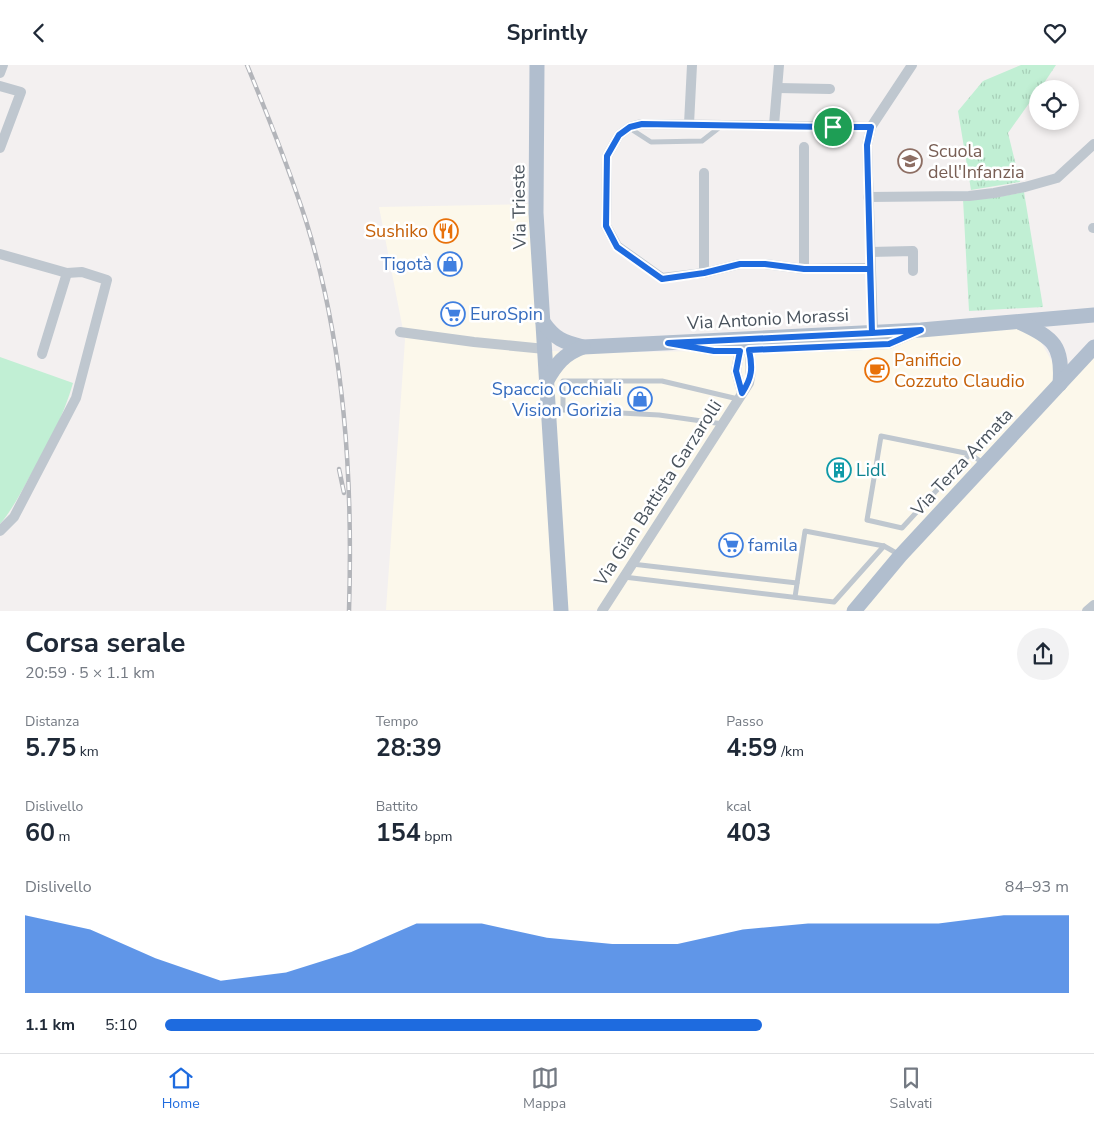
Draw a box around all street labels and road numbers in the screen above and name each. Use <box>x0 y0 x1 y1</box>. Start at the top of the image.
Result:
street label: Via Trieste <box>506 164 532 251</box>
street label: Via Antonio Morassi <box>685 303 850 335</box>
street label: Via Gian Battista Garzarolli <box>588 395 727 592</box>
street label: Via Terza Armata <box>905 403 1018 522</box>

